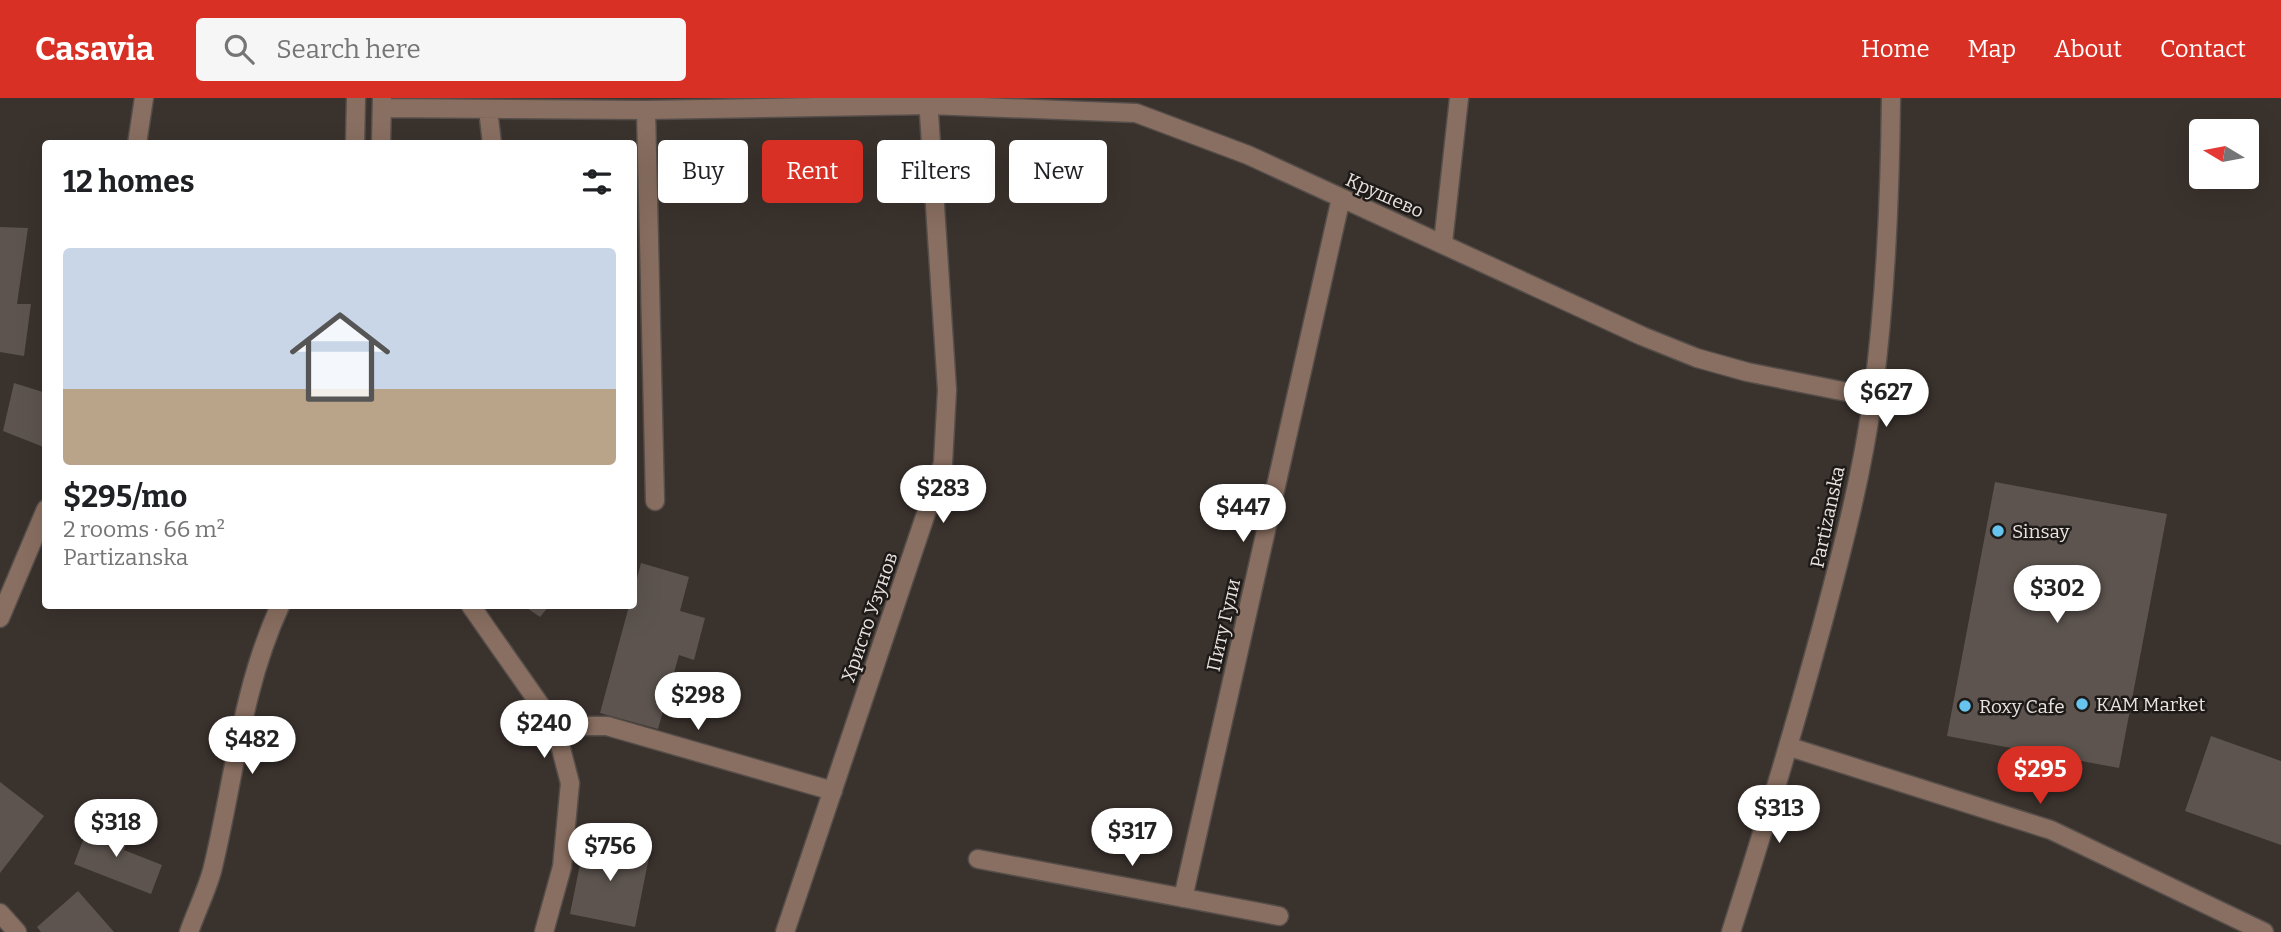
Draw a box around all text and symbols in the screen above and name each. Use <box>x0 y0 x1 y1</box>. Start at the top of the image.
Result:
search box <box>196 18 686 81</box>
text: Casavia <box>35 29 154 69</box>
icon: search <box>220 30 258 68</box>
text: Search here <box>276 34 421 65</box>
text: Home <box>1861 35 1930 63</box>
text: Map <box>1968 35 2016 63</box>
text: About <box>2054 35 2122 63</box>
text: Contact <box>2160 35 2246 63</box>
north arrow <box>2189 119 2259 189</box>
map controls <box>2189 119 2259 189</box>
chip: Buy <box>658 140 748 203</box>
chip: Rent <box>762 140 863 203</box>
chip: Filters <box>877 140 995 203</box>
chip: New <box>1009 140 1107 203</box>
icon: filters <box>578 163 616 201</box>
text: 12 homes <box>63 164 194 200</box>
street label: Крушево <box>1342 168 1427 223</box>
icon: home <box>277 294 403 420</box>
pin: $627 <box>1845 370 1927 429</box>
text: $627 <box>1860 378 1912 406</box>
street label: Partizanska <box>1805 464 1850 570</box>
pin: $283 <box>902 466 984 525</box>
text: $283 <box>916 474 970 502</box>
text: $295/mo <box>63 479 187 515</box>
pin: $447 <box>1202 484 1284 544</box>
text: $447 <box>1216 493 1270 521</box>
text: 2 rooms · 66 m² <box>63 515 225 543</box>
place label: Sinsay <box>2012 520 2070 543</box>
marker: Sinsay <box>1990 523 2006 539</box>
text: Partizanska <box>63 543 188 571</box>
street label: Христо Узунов <box>837 549 902 685</box>
pin: $302 <box>2016 566 2098 625</box>
text: $302 <box>2030 574 2084 602</box>
street label: Питу Гули <box>1202 576 1245 674</box>
pin: $298 <box>657 672 739 732</box>
text: $298 <box>671 681 725 709</box>
place label: KAM Market <box>2096 693 2205 716</box>
place label: Roxy Cafe <box>1979 695 2065 718</box>
marker: KAM Market <box>2074 696 2090 712</box>
marker: Roxy Cafe <box>1957 698 1973 714</box>
pin: $240 <box>503 700 585 760</box>
text: $240 <box>516 709 572 737</box>
pin: $482 <box>211 716 293 776</box>
text: $482 <box>225 725 279 753</box>
pin: $295 <box>1999 746 2081 806</box>
text: $295 <box>2013 755 2067 783</box>
pin: $313 <box>1738 786 1820 845</box>
text: $313 <box>1754 794 1804 822</box>
pin: $318 <box>75 800 157 859</box>
text: $318 <box>91 808 141 836</box>
pin: $317 <box>1091 808 1173 868</box>
text: $317 <box>1107 817 1157 845</box>
pin: $756 <box>569 824 651 883</box>
text: $756 <box>584 832 636 860</box>

